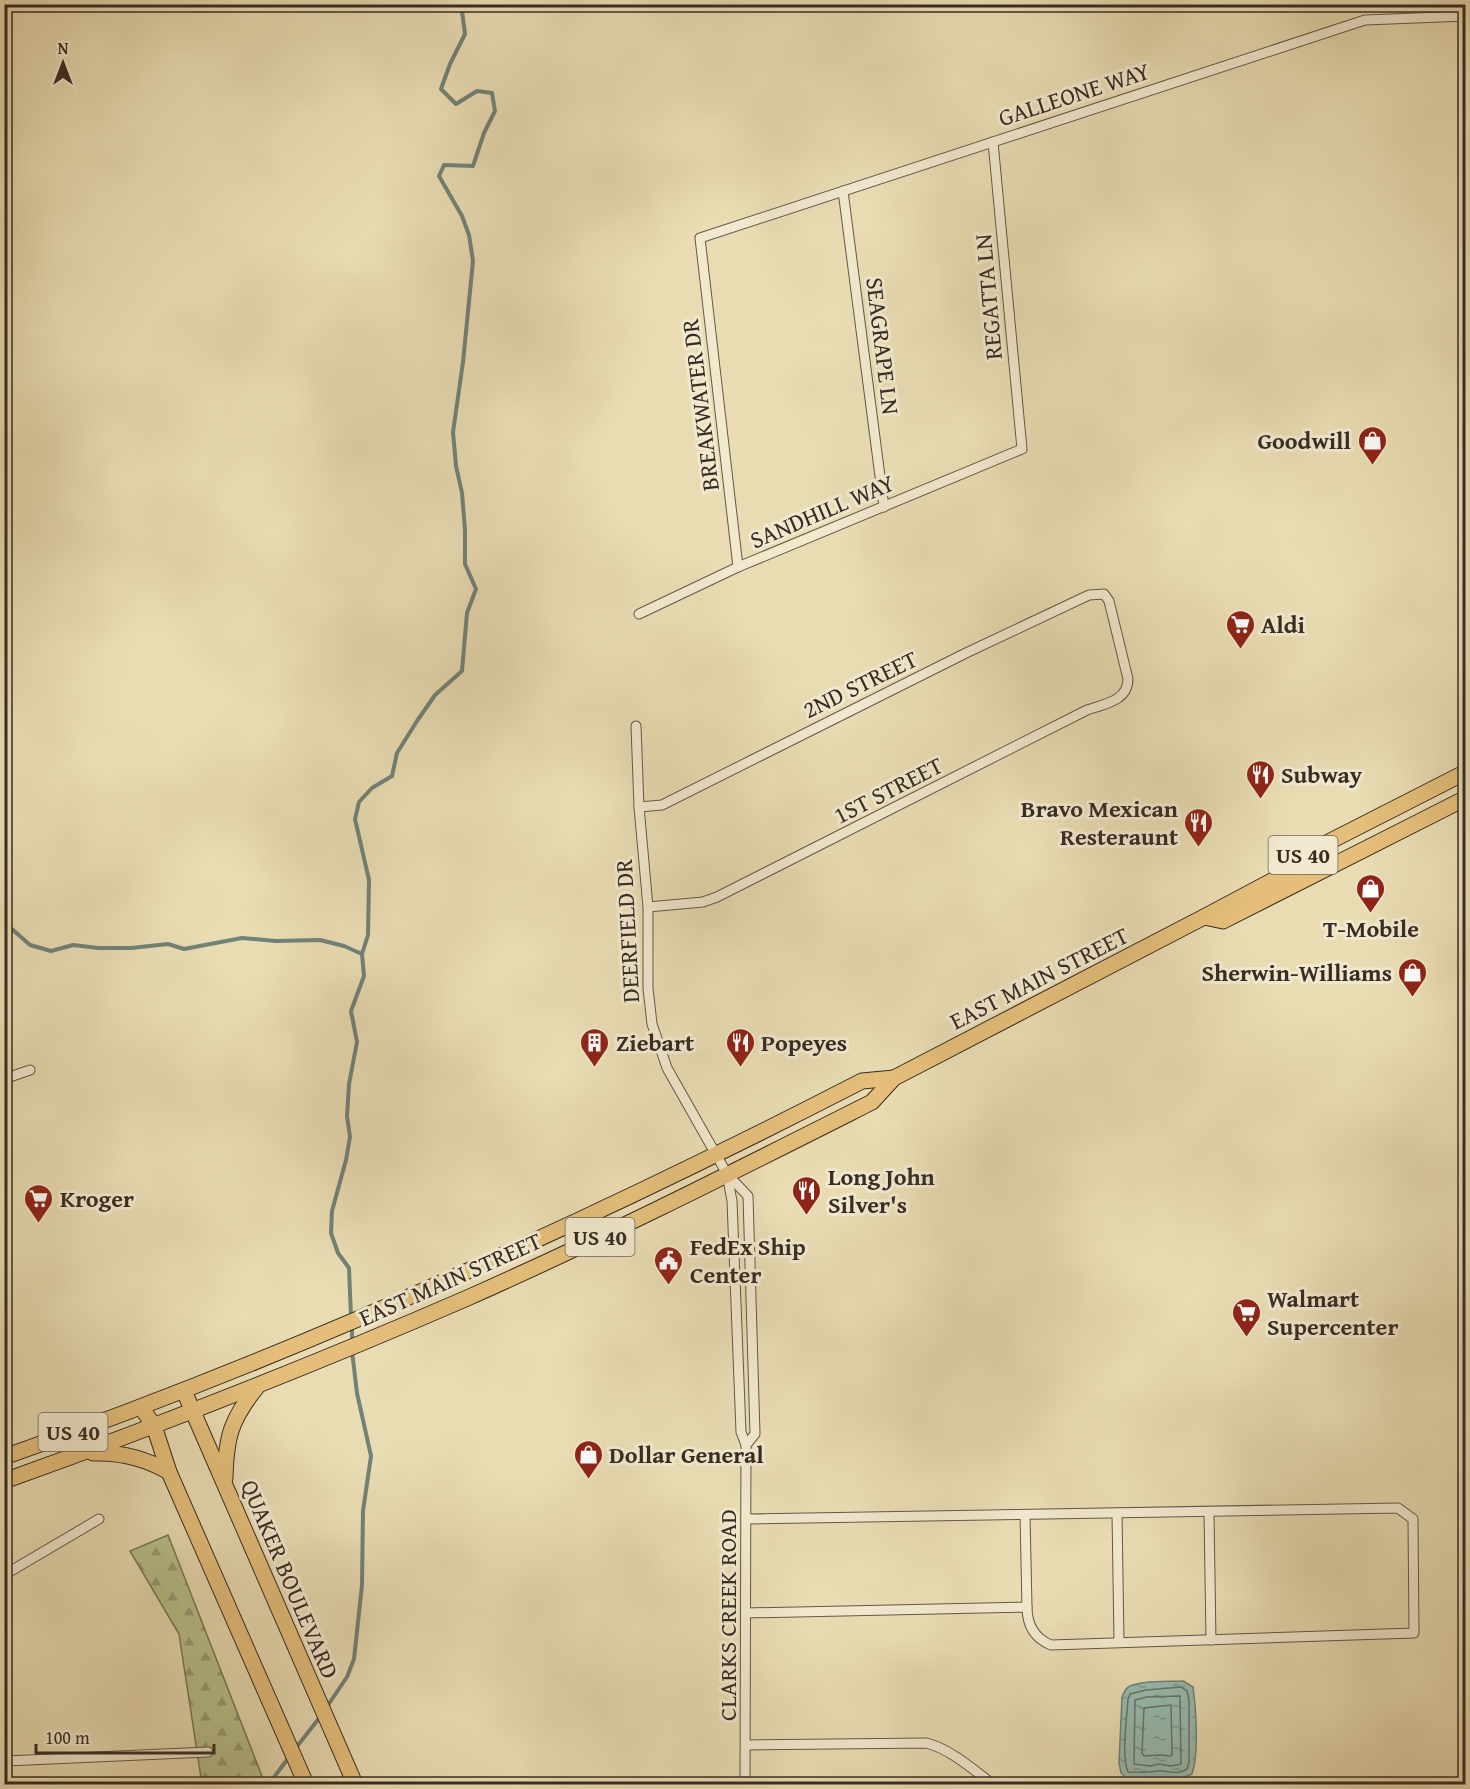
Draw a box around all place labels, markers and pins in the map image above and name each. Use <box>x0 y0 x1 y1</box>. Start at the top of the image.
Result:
place label: Goodwill <box>1257 423 1352 458</box>
shop icon: Goodwill <box>1356 424 1388 466</box>
place label: Aldi <box>1261 607 1305 642</box>
supermarket icon: Aldi <box>1224 608 1256 650</box>
place label: Subway <box>1281 757 1363 792</box>
restaurant icon: Subway <box>1244 758 1276 800</box>
place label: Bravo Mexican Resteraunt <box>1021 791 1178 854</box>
restaurant icon: Bravo Mexican Resteraunt <box>1183 806 1215 848</box>
shop icon: T-Mobile <box>1355 872 1387 914</box>
place label: T-Mobile <box>1323 911 1419 946</box>
place label: Sherwin-Williams <box>1201 955 1392 990</box>
shop icon: Sherwin-Williams <box>1397 956 1429 998</box>
place label: Ziebart <box>616 1025 694 1060</box>
place label: Popeyes <box>761 1025 847 1060</box>
building icon: Ziebart <box>579 1026 611 1068</box>
restaurant icon: Popeyes <box>724 1026 756 1068</box>
place label: Long John Silver's <box>828 1159 935 1222</box>
restaurant icon: Long John Silver's <box>791 1174 823 1216</box>
place label: Kroger <box>60 1181 134 1216</box>
supermarket icon: Kroger <box>23 1182 55 1224</box>
place label: FedEx Ship Center <box>690 1229 806 1292</box>
public building icon: FedEx Ship Center <box>653 1244 685 1286</box>
place label: Walmart Supercenter <box>1267 1281 1398 1344</box>
supermarket icon: Walmart Supercenter <box>1230 1296 1262 1338</box>
place label: Dollar General <box>609 1437 764 1472</box>
shop icon: Dollar General <box>572 1438 604 1480</box>

